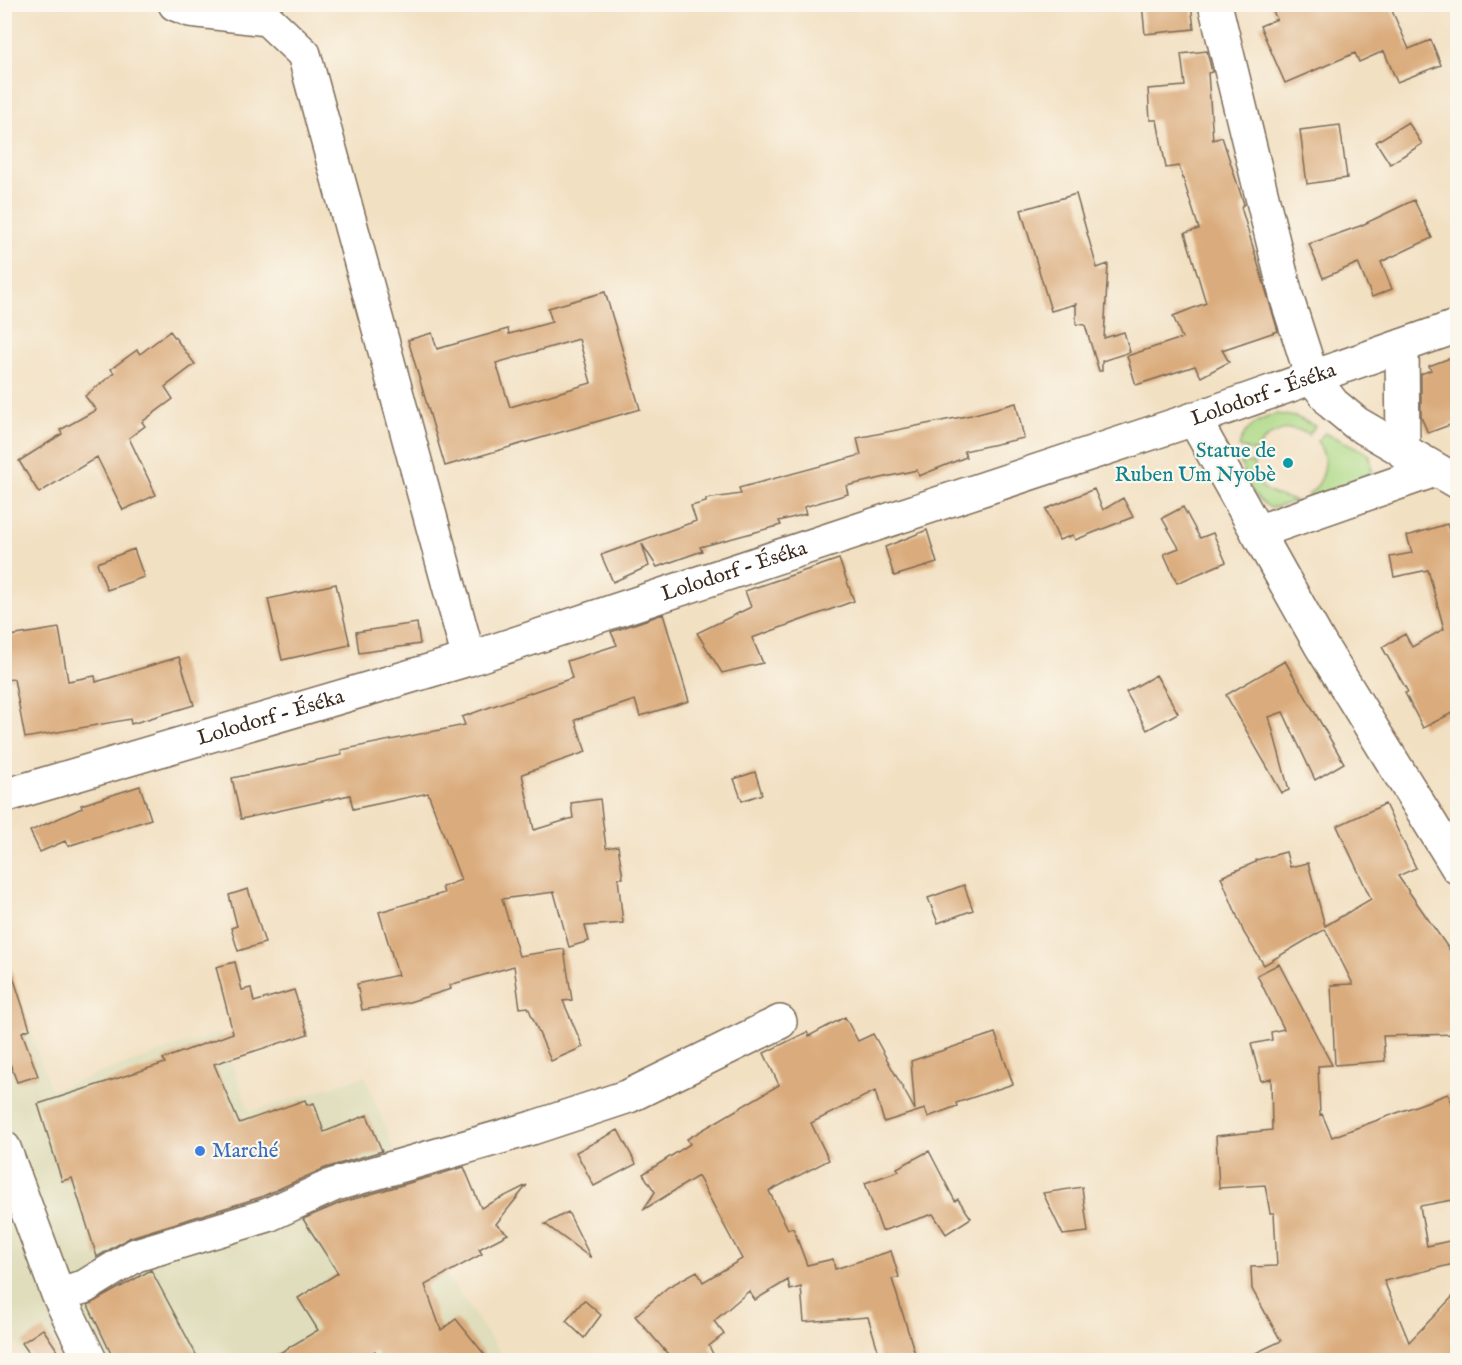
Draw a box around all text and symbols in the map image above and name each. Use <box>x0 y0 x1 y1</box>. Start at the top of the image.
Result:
street label: Lolodorf - Éséka <box>1187 356 1340 433</box>
place label: Statue de Ruben Um Nyobè <box>1115 438 1276 489</box>
marker: Statue de Ruben Um Nyobè <box>1281 456 1295 470</box>
street label: Lolodorf - Éséka <box>658 534 811 608</box>
street label: Lolodorf - Éséka <box>194 683 348 752</box>
place label: Marché <box>212 1138 279 1165</box>
marker: Marché <box>193 1144 207 1158</box>

